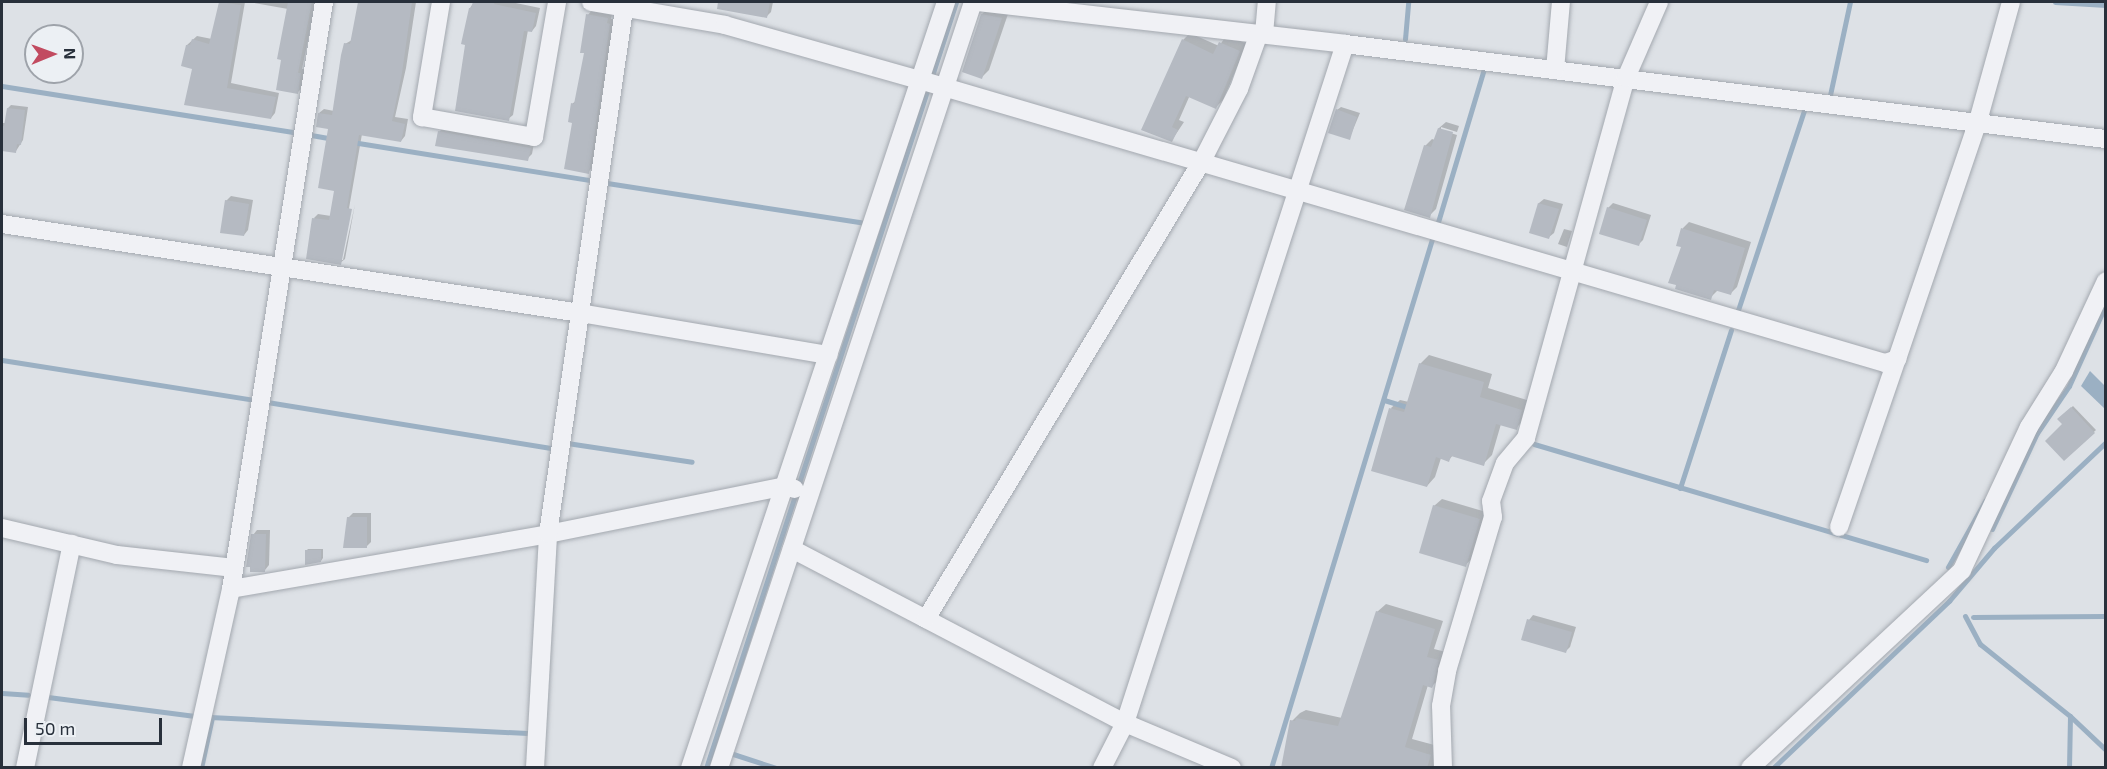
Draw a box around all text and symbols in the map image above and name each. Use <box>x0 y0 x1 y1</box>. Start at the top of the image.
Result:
north arrow <box>24 24 84 84</box>
text: N <box>61 48 80 60</box>
scale bar <box>27 706 165 744</box>
text: 50 m <box>35 717 75 739</box>

